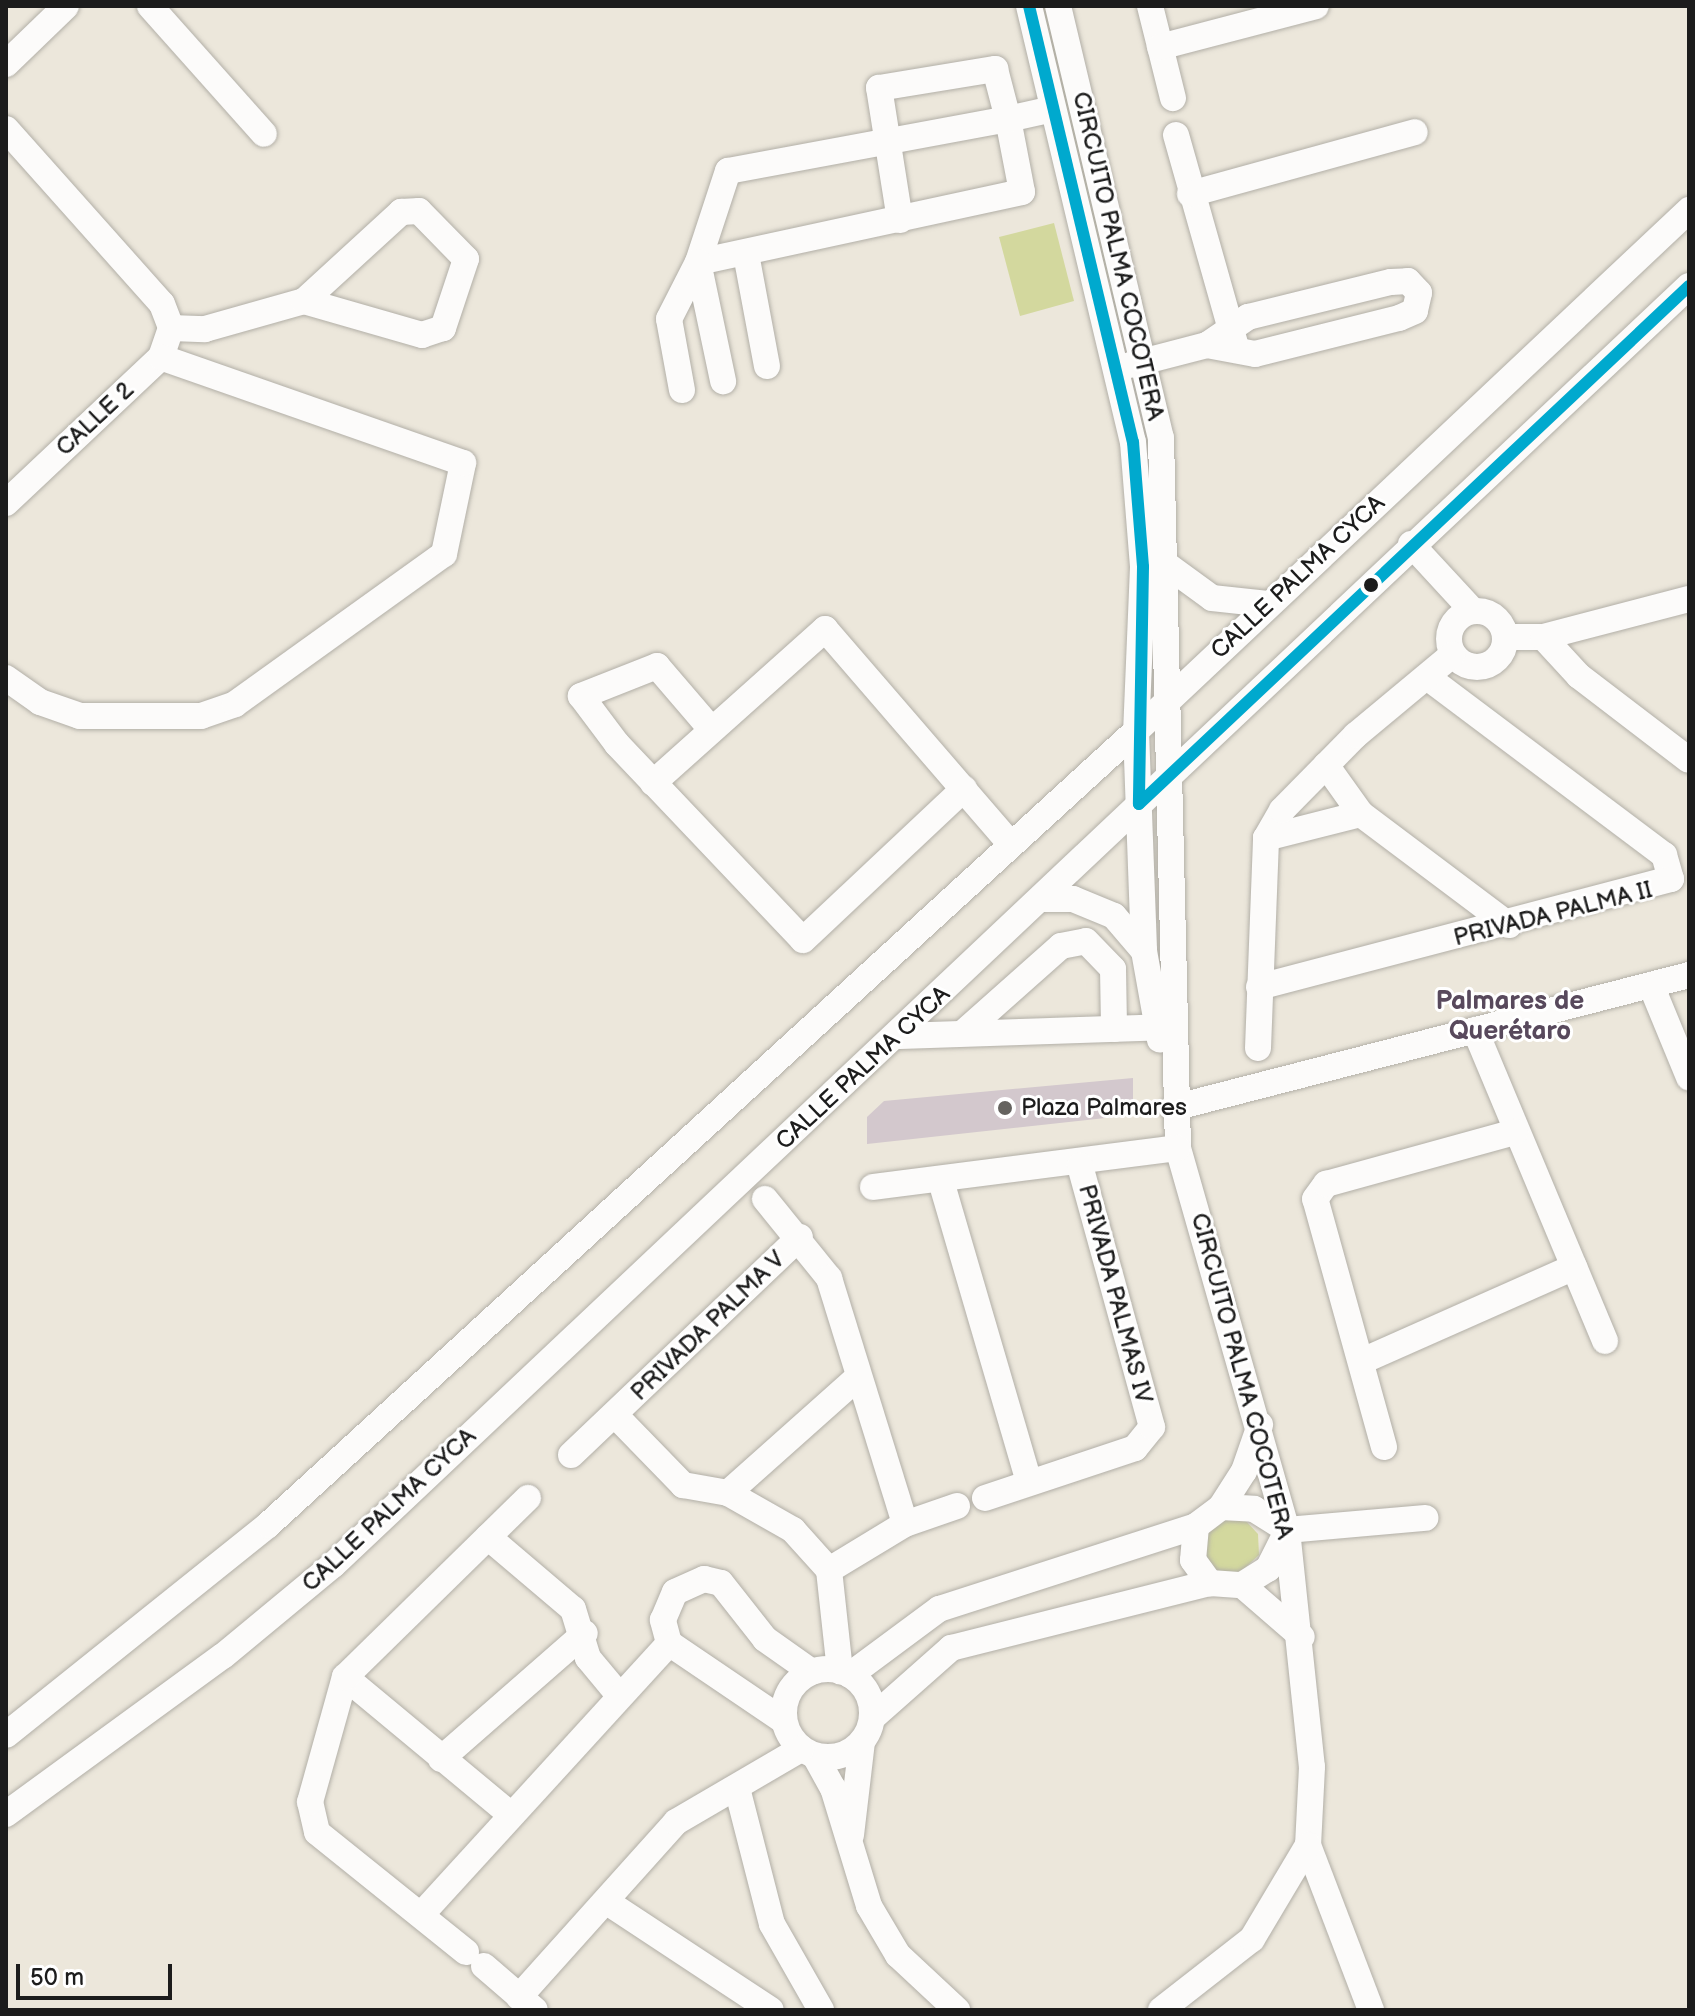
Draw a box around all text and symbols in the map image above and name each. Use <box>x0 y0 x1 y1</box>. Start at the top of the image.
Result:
street label: CIRCUITO PALMA COCOTERA <box>1066 89 1170 423</box>
street label: CALLE 2 <box>50 376 140 462</box>
street label: CALLE PALMA CYCA <box>1205 489 1391 665</box>
unlabelled marker <box>1363 577 1379 593</box>
street label: PRIVADA PALMA II <box>1451 875 1655 953</box>
street label: CALLE PALMA CYCA <box>770 980 956 1156</box>
district label: Palmares de Querétaro <box>1436 986 1584 1048</box>
place label: Plaza Palmares <box>1021 1094 1187 1122</box>
marker: Plaza Palmares <box>996 1099 1014 1117</box>
street label: PRIVADA PALMAS IV <box>1072 1181 1158 1407</box>
street label: CIRCUITO PALMA COCOTERA <box>1185 1210 1299 1542</box>
street label: PRIVADA PALMA V <box>625 1245 791 1407</box>
street label: CALLE PALMA CYCA <box>296 1422 482 1598</box>
scale bar <box>20 1948 176 1998</box>
text: 50 m <box>30 1963 84 1992</box>

